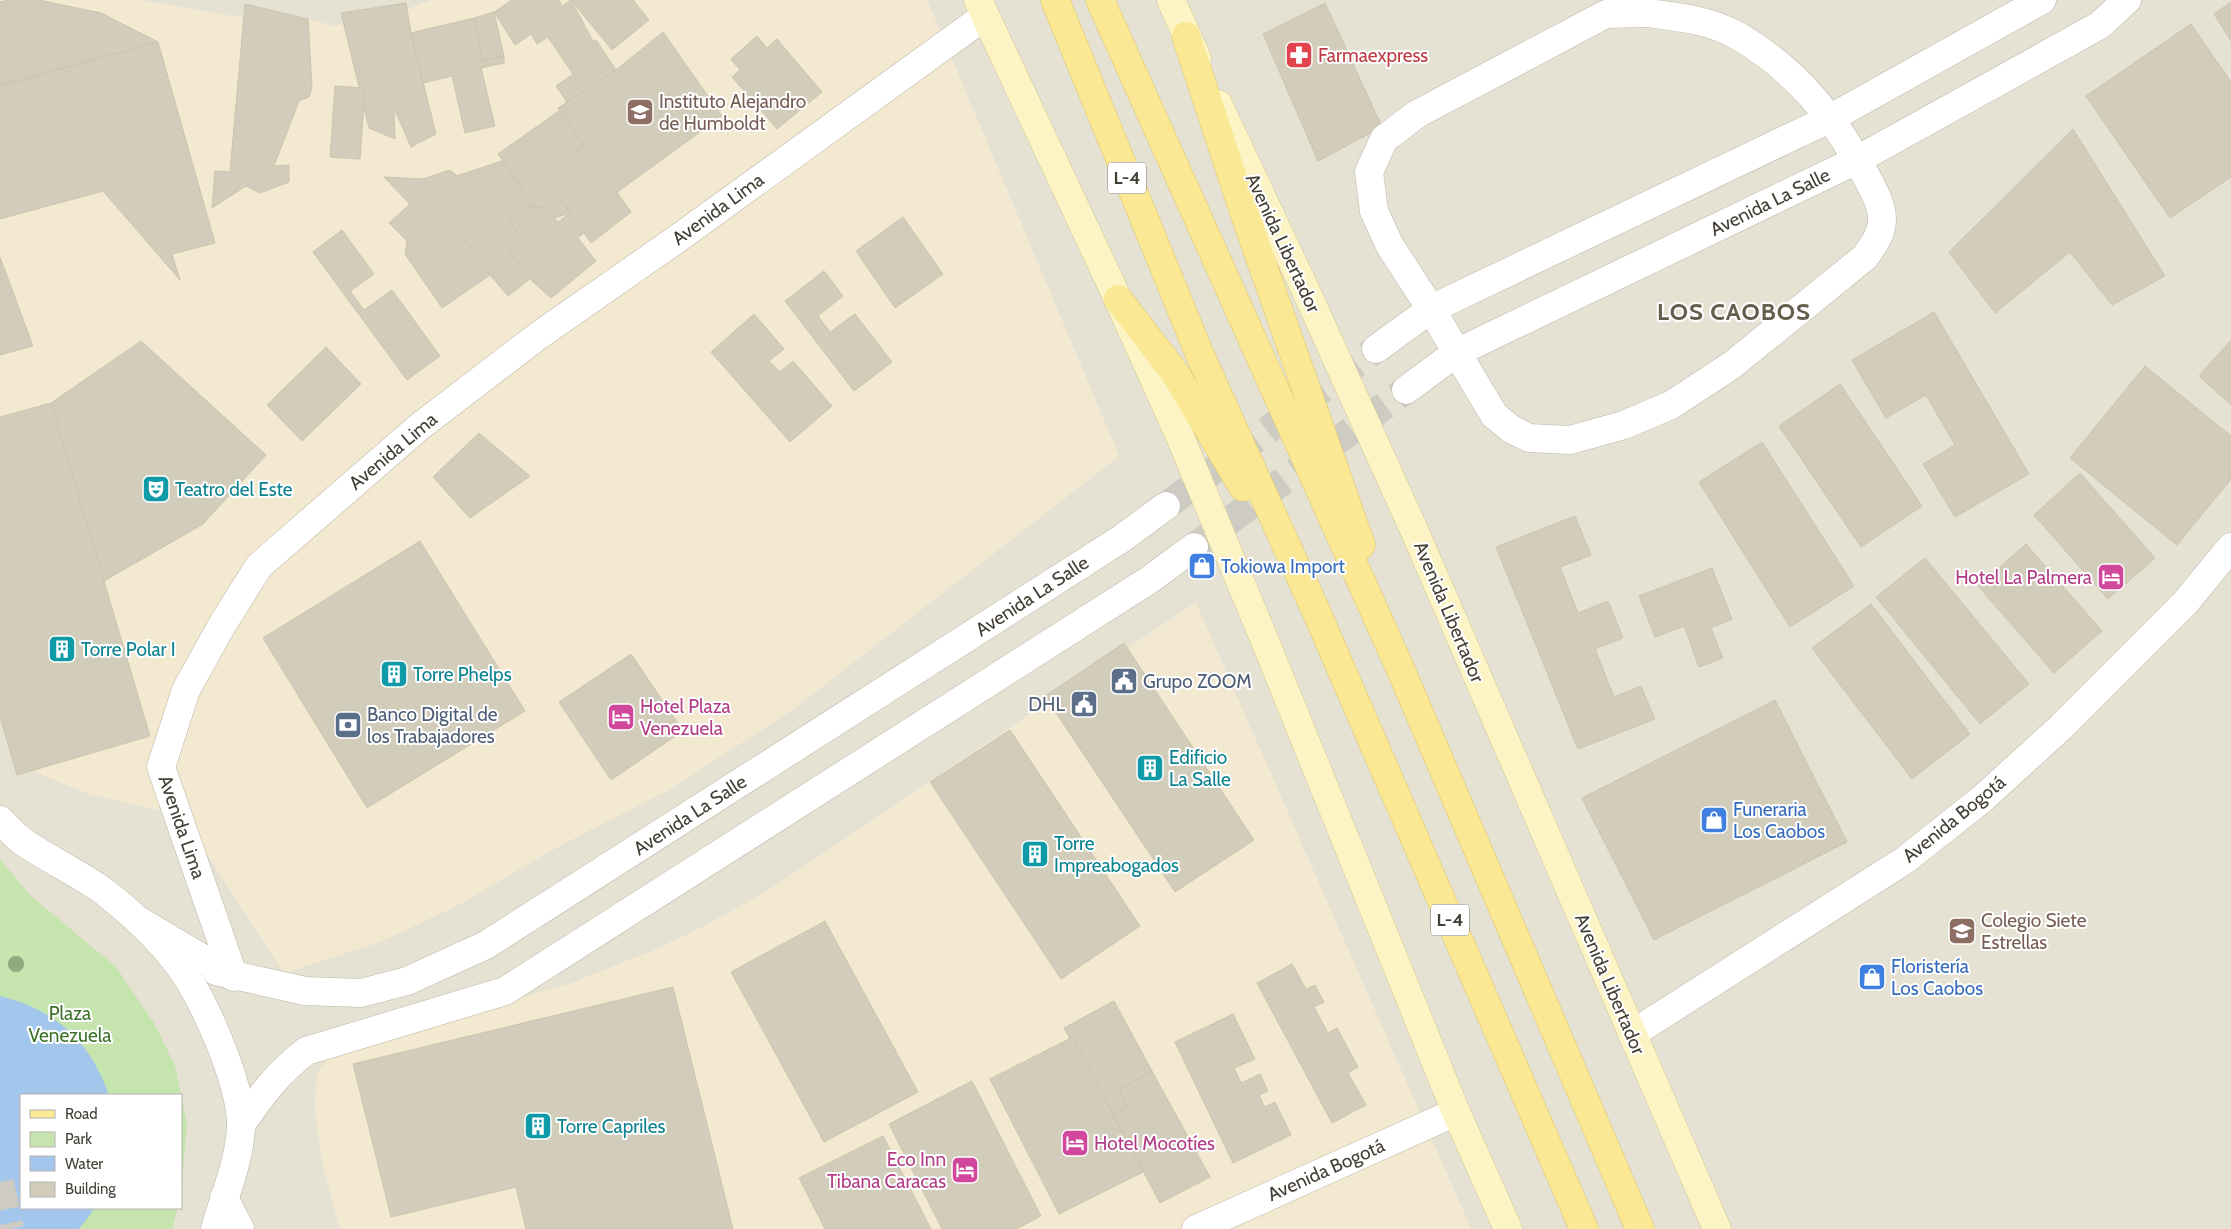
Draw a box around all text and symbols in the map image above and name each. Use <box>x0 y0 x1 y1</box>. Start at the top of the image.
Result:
pharmacy icon: Farmaexpress <box>1284 40 1314 70</box>
place label: Farmaexpress <box>1318 44 1428 67</box>
place label: Instituto Alejandro de Humboldt <box>659 90 806 135</box>
school or university icon: Instituto Alejandro de Humboldt <box>625 97 655 127</box>
road number: L-4 <box>1108 162 1146 194</box>
street label: Avenida La Salle <box>1706 163 1834 241</box>
street label: Avenida Lima <box>668 168 768 250</box>
street label: Avenida Libertador <box>1241 170 1325 316</box>
district label: LOS CAOBOS <box>1657 297 1811 326</box>
street label: Avenida Lima <box>344 408 442 494</box>
theatre icon: Teatro del Este <box>141 474 171 504</box>
place label: Teatro del Este <box>175 478 293 501</box>
street label: Avenida Libertador <box>1409 538 1489 686</box>
street label: Avenida La Salle <box>971 551 1093 641</box>
shop icon: Tokiowa Import <box>1187 551 1217 581</box>
place label: Tokiowa Import <box>1221 555 1345 578</box>
hotel icon: Hotel La Palmera <box>2096 562 2126 592</box>
place label: Hotel La Palmera <box>1955 566 2092 589</box>
building icon: Torre Polar I <box>47 634 77 664</box>
place label: Torre Polar I <box>81 638 176 661</box>
building icon: Torre Phelps <box>379 659 409 689</box>
place label: Torre Phelps <box>413 663 512 686</box>
public building icon: Grupo ZOOM <box>1109 666 1139 696</box>
place label: Grupo ZOOM <box>1143 670 1252 693</box>
public building icon: DHL <box>1069 689 1099 719</box>
place label: DHL <box>1028 693 1065 716</box>
place label: Hotel Plaza Venezuela <box>640 695 731 740</box>
hotel icon: Hotel Plaza Venezuela <box>606 702 636 732</box>
place label: Banco Digital de los Trabajadores <box>367 703 498 748</box>
bank icon: Banco Digital de los Trabajadores <box>333 710 363 740</box>
place label: Edificio La Salle <box>1169 746 1231 791</box>
building icon: Edificio La Salle <box>1135 753 1165 783</box>
street label: Avenida La Salle <box>629 770 751 860</box>
street label: Avenida Bogotá <box>1898 771 2010 867</box>
street label: Avenida Lima <box>154 772 210 882</box>
place label: Funeraria Los Caobos <box>1733 798 1825 843</box>
shop icon: Funeraria Los Caobos <box>1699 805 1729 835</box>
place label: Torre Impreabogados <box>1054 832 1179 877</box>
building icon: Torre Impreabogados <box>1020 839 1050 869</box>
road number: L-4 <box>1431 904 1469 936</box>
place label: Colegio Siete Estrellas <box>1981 909 2087 954</box>
street label: Avenida Libertador <box>1570 910 1650 1058</box>
school or university icon: Colegio Siete Estrellas <box>1947 916 1977 946</box>
place label: Floristería Los Caobos <box>1891 955 1983 1000</box>
shop icon: Floristería Los Caobos <box>1857 962 1887 992</box>
park label: Plaza Venezuela <box>29 1002 111 1047</box>
legend <box>20 1094 182 1209</box>
text: Road <box>65 1105 98 1123</box>
building icon: Torre Capriles <box>523 1111 553 1141</box>
place label: Torre Capriles <box>557 1115 665 1138</box>
hotel icon: Hotel Mocotíes <box>1060 1128 1090 1158</box>
text: Park <box>65 1130 92 1148</box>
place label: Hotel Mocotíes <box>1094 1132 1215 1155</box>
street label: Avenida Bogotá <box>1264 1134 1388 1206</box>
place label: Eco Inn Tibana Caracas <box>827 1148 946 1193</box>
text: Water <box>65 1155 103 1173</box>
hotel icon: Eco Inn Tibana Caracas <box>950 1155 980 1185</box>
text: Building <box>65 1180 116 1198</box>

